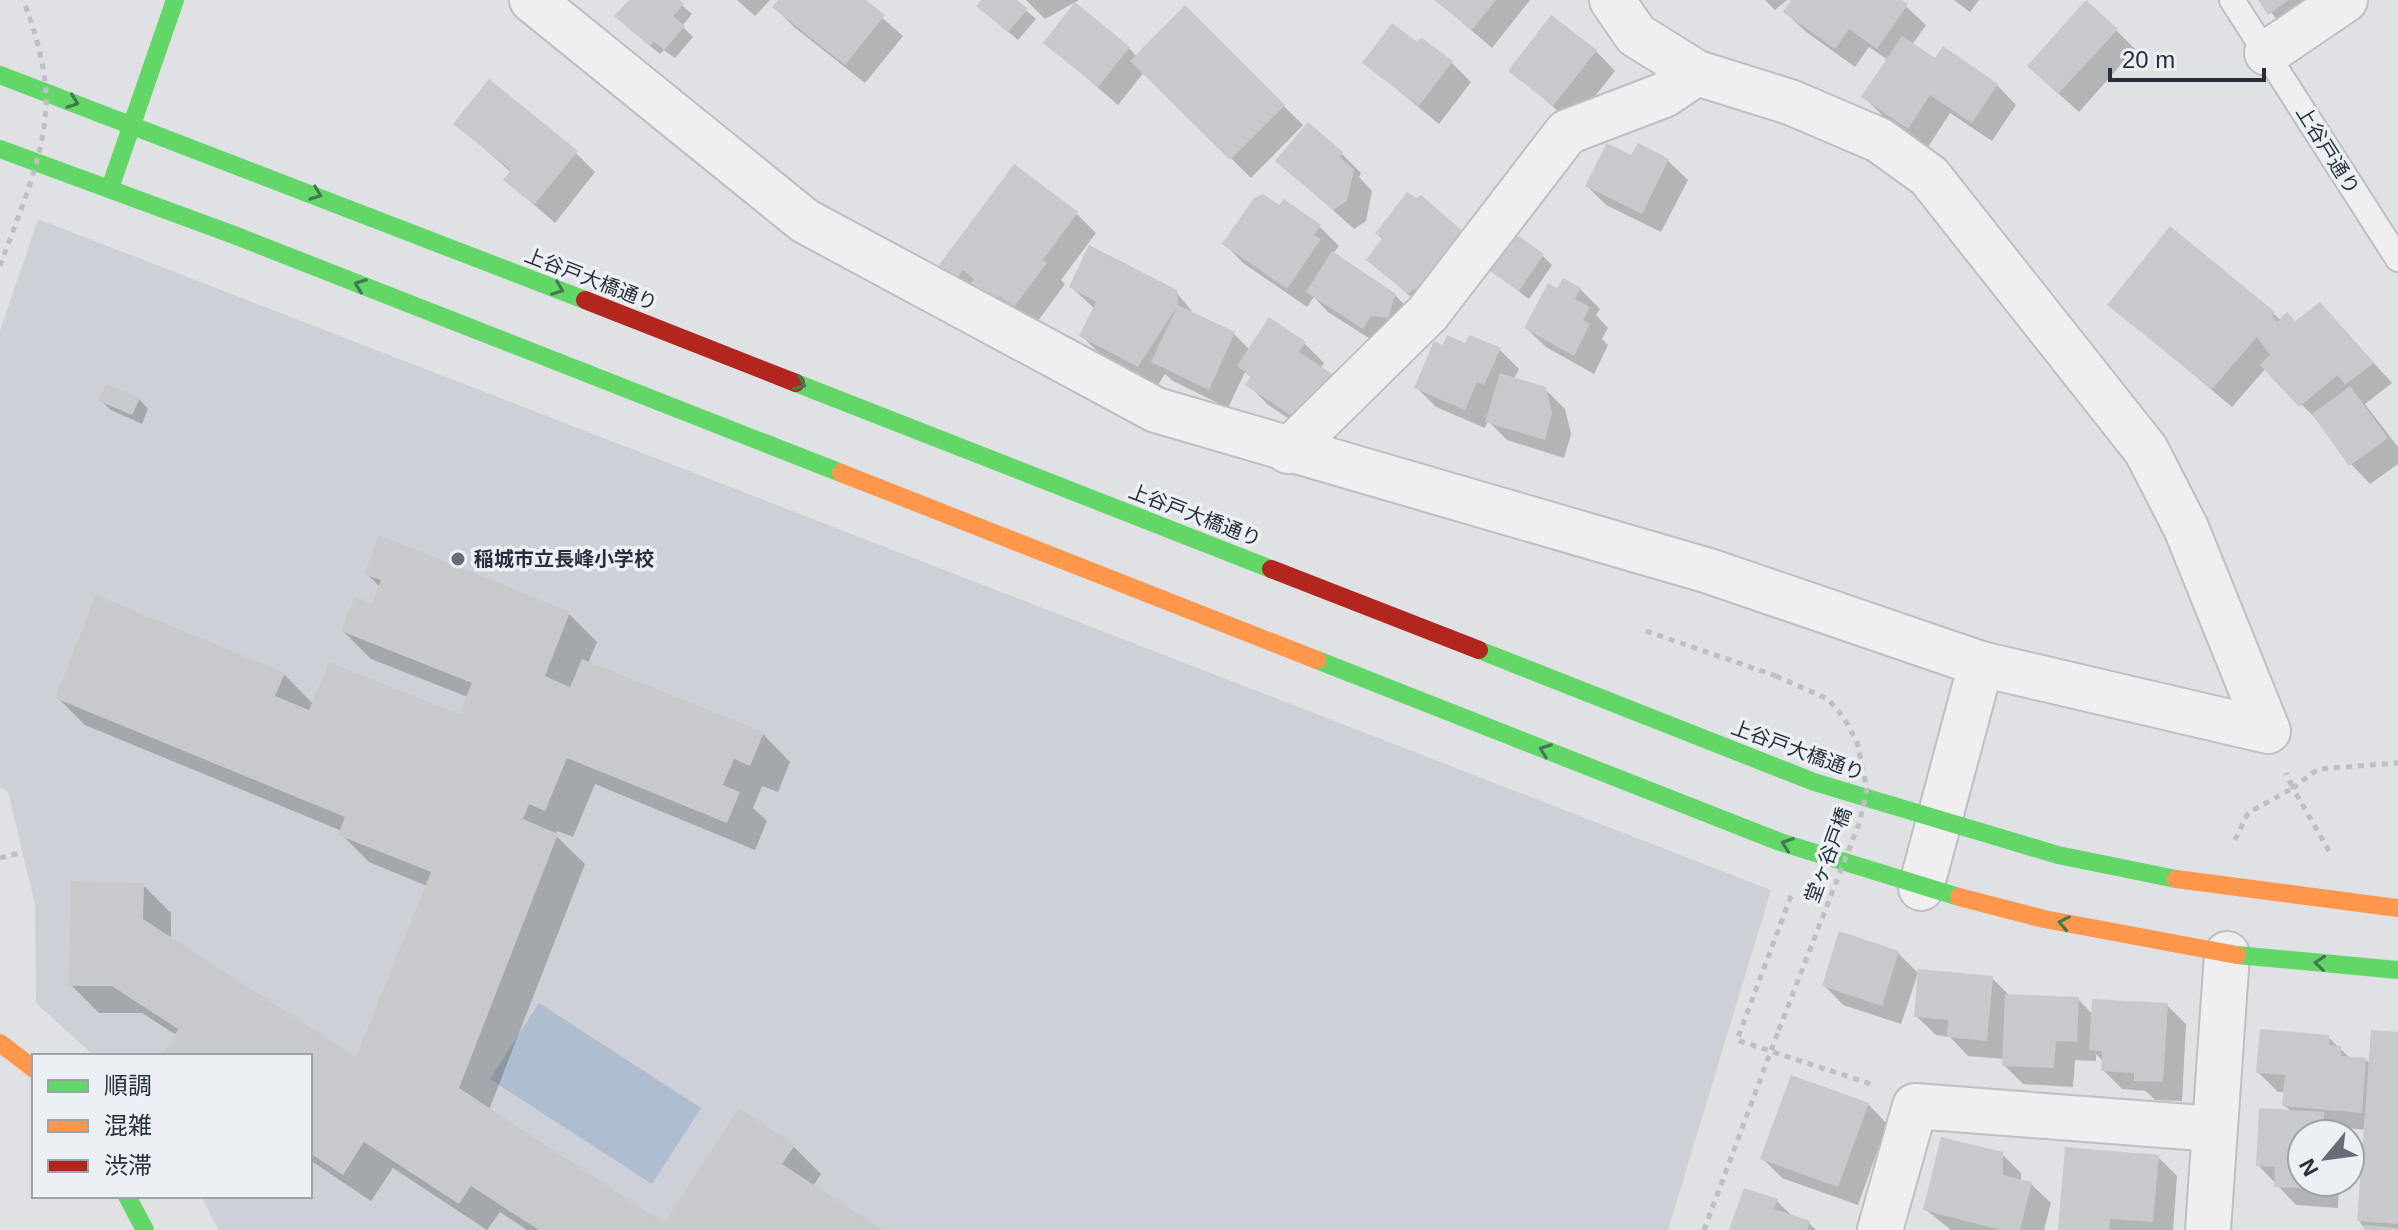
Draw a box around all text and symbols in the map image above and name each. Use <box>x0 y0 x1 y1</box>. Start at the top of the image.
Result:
scale bar <box>2110 32 2264 82</box>
text: 20 m <box>2122 46 2175 73</box>
one-way arrow <box>65 92 79 109</box>
street label: 上谷戸通り <box>2292 102 2364 198</box>
one-way arrow <box>308 184 322 201</box>
street label: 上谷戸大橋通り <box>522 244 660 314</box>
one-way arrow <box>354 278 368 295</box>
one-way arrow <box>550 279 564 296</box>
one-way arrow <box>792 374 806 391</box>
street label: 上谷戸大橋通り <box>1126 480 1264 550</box>
place label: 稲城市立長峰小学校 <box>474 548 654 570</box>
marker: 稲城市立長峰小学校 <box>449 550 467 568</box>
street label: 上谷戸大橋通り <box>1728 716 1868 784</box>
one-way arrow <box>1539 743 1553 759</box>
street label: 堂ヶ谷戸橋 <box>1801 804 1855 906</box>
one-way arrow <box>1781 837 1795 853</box>
one-way arrow <box>2057 915 2071 932</box>
one-way arrow <box>2313 955 2326 972</box>
legend <box>32 1054 312 1198</box>
text: 順調 <box>104 1072 152 1099</box>
text: 混雑 <box>104 1112 152 1139</box>
north arrow <box>2286 1118 2366 1198</box>
text: 渋滞 <box>104 1152 152 1179</box>
text: N <box>2294 1154 2324 1180</box>

